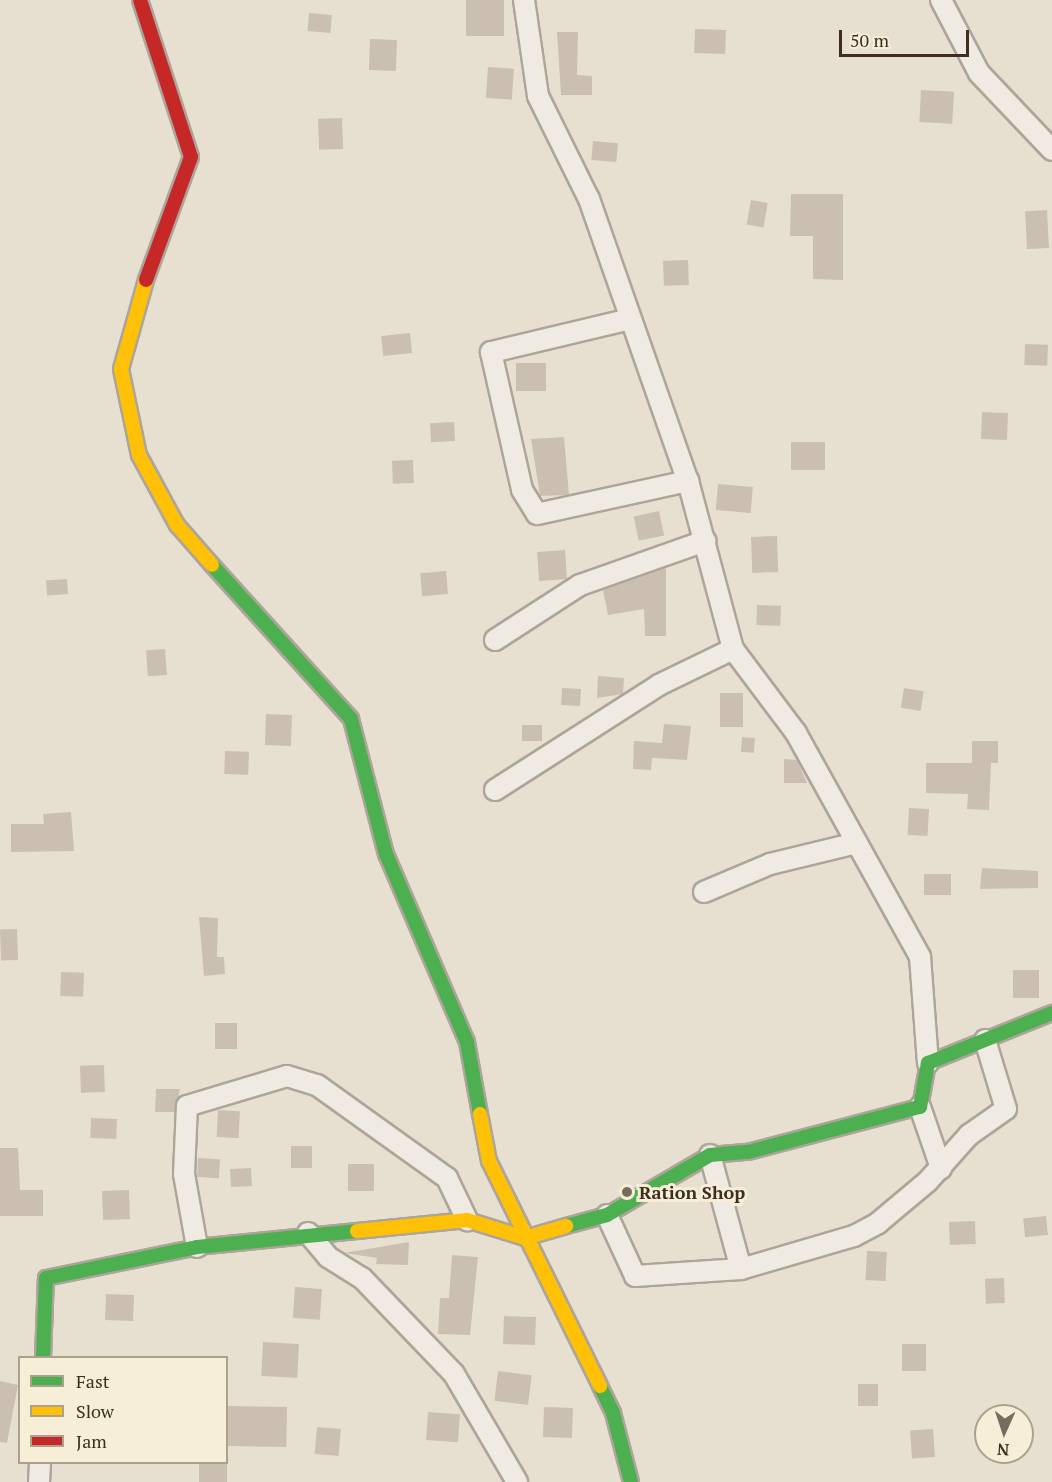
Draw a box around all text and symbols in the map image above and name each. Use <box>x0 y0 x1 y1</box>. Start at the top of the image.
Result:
scale bar <box>842 18 972 56</box>
text: 50 m <box>850 28 889 52</box>
place label: Ration Shop <box>639 1181 745 1203</box>
marker: Ration Shop <box>620 1185 634 1199</box>
legend <box>18 1356 228 1464</box>
text: Fast <box>76 1369 109 1393</box>
text: Slow <box>76 1399 114 1423</box>
north arrow <box>974 1404 1034 1464</box>
text: Jam <box>76 1429 107 1453</box>
text: N <box>997 1439 1010 1461</box>

